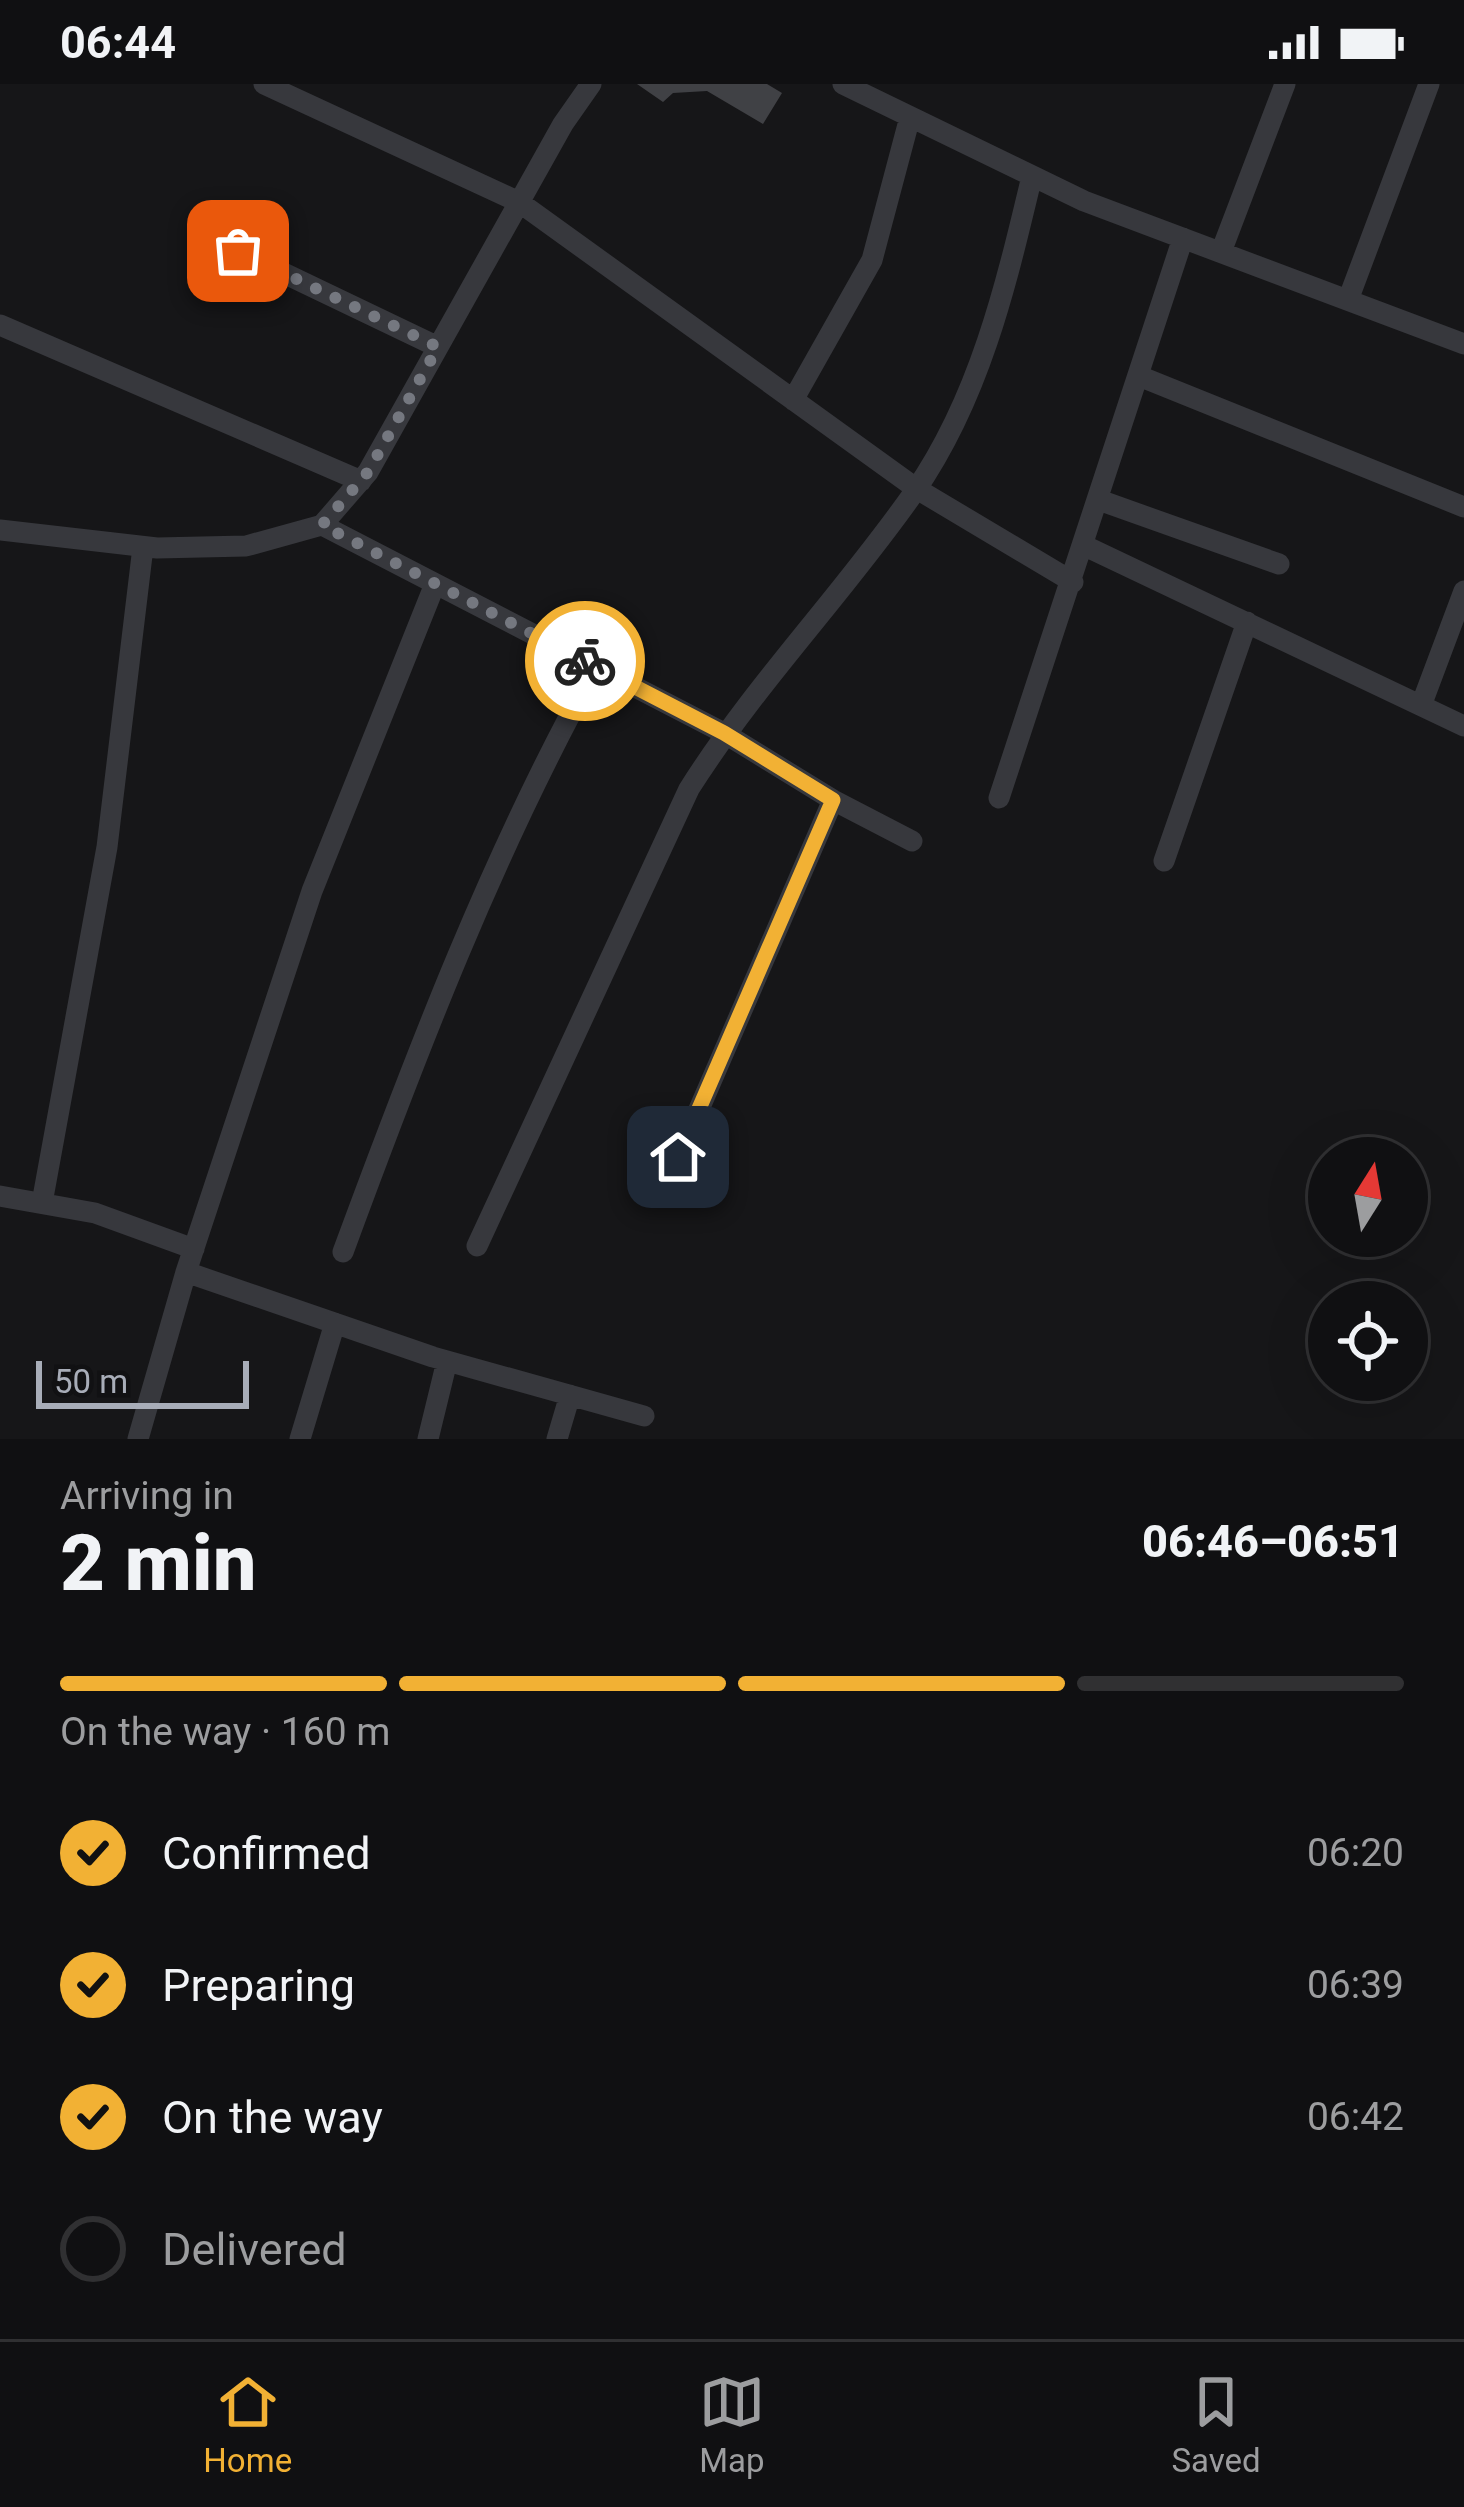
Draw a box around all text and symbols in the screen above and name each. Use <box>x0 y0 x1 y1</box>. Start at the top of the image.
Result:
text: 06:44 <box>60 16 176 69</box>
pin <box>187 200 289 302</box>
icon: bag <box>205 218 271 284</box>
courier <box>525 601 645 721</box>
icon: bike <box>552 628 618 694</box>
pin <box>627 1106 729 1208</box>
icon: home <box>645 1124 711 1190</box>
north arrow <box>1308 1137 1428 1257</box>
map controls <box>1308 1137 1428 1401</box>
button: locate <box>1308 1281 1428 1401</box>
scale bar <box>36 1355 249 1408</box>
text: 50 m <box>54 1362 128 1401</box>
text: Arriving in <box>60 1473 234 1519</box>
text: 06:46–06:51 <box>1142 1515 1404 1568</box>
text: 2 min <box>60 1518 257 1609</box>
text: On the way · 160 m <box>60 1709 391 1755</box>
icon: check <box>60 1820 126 1886</box>
text: Confirmed <box>162 1827 371 1880</box>
text: 06:20 <box>1307 1830 1404 1876</box>
icon: check <box>60 1952 126 2018</box>
text: Preparing <box>162 1959 355 2012</box>
text: 06:39 <box>1307 1962 1404 2008</box>
icon: check <box>60 2084 126 2150</box>
text: On the way <box>162 2091 383 2144</box>
text: 06:42 <box>1307 2094 1404 2140</box>
text: Delivered <box>162 2223 347 2276</box>
tab: Home <box>203 2369 292 2480</box>
tab: Map <box>699 2369 765 2480</box>
tab: Saved <box>1171 2369 1261 2480</box>

